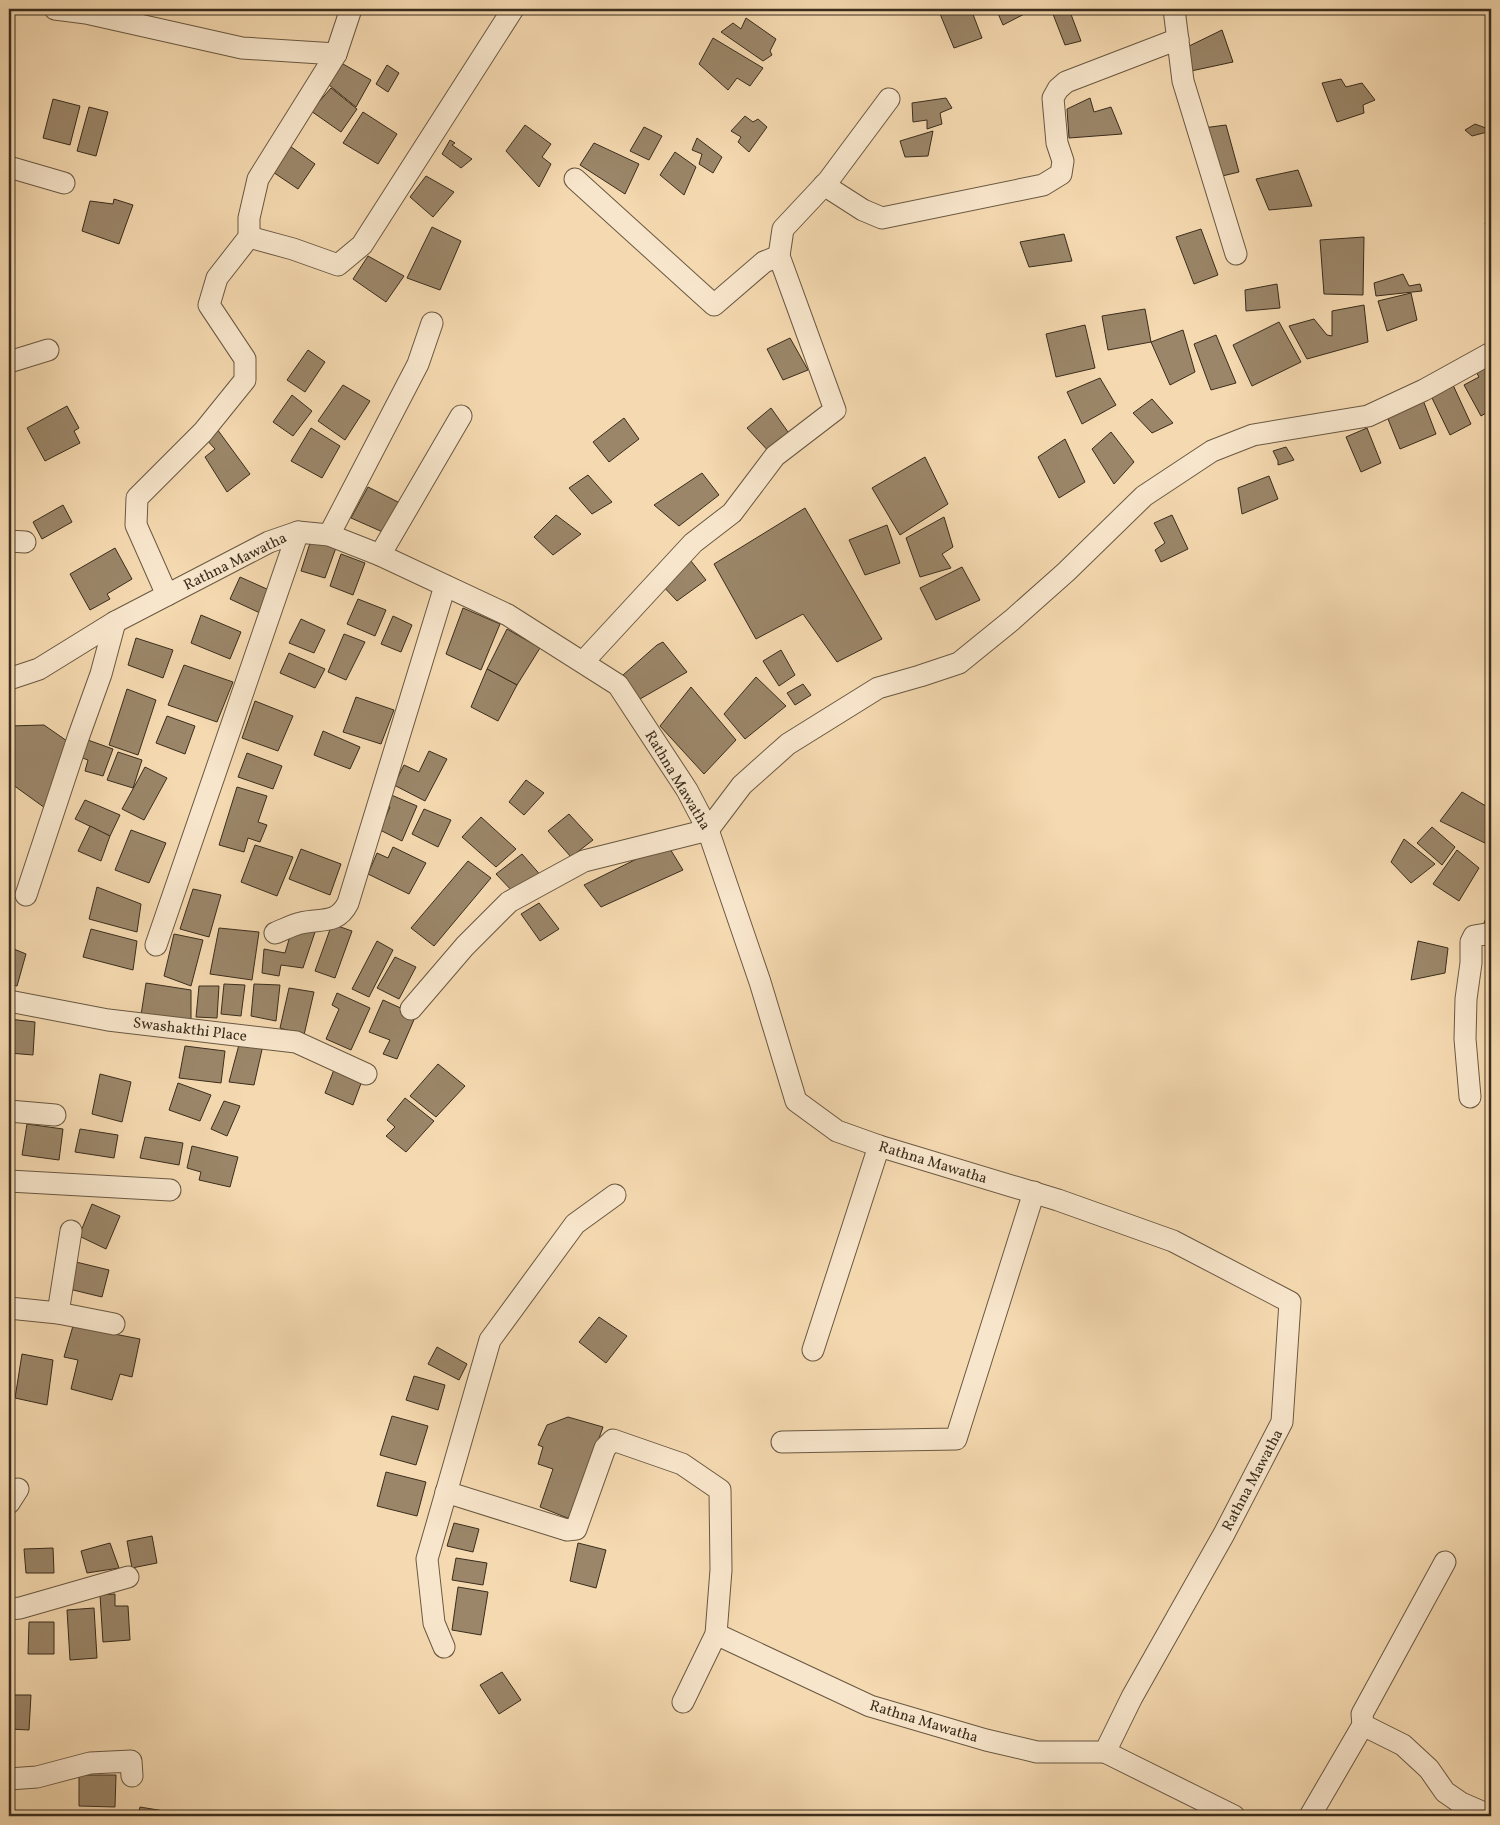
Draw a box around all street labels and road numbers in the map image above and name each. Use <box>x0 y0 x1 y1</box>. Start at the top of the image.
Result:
street label: Rathna Mawatha <box>180 528 291 596</box>
street label: Rathna Mawatha <box>639 727 715 834</box>
street label: Swashakthi Place <box>132 1013 248 1048</box>
street label: Rathna Mawatha <box>876 1137 989 1190</box>
street label: Rathna Mawatha <box>1218 1426 1289 1535</box>
street label: Rathna Mawatha <box>867 1696 980 1749</box>

